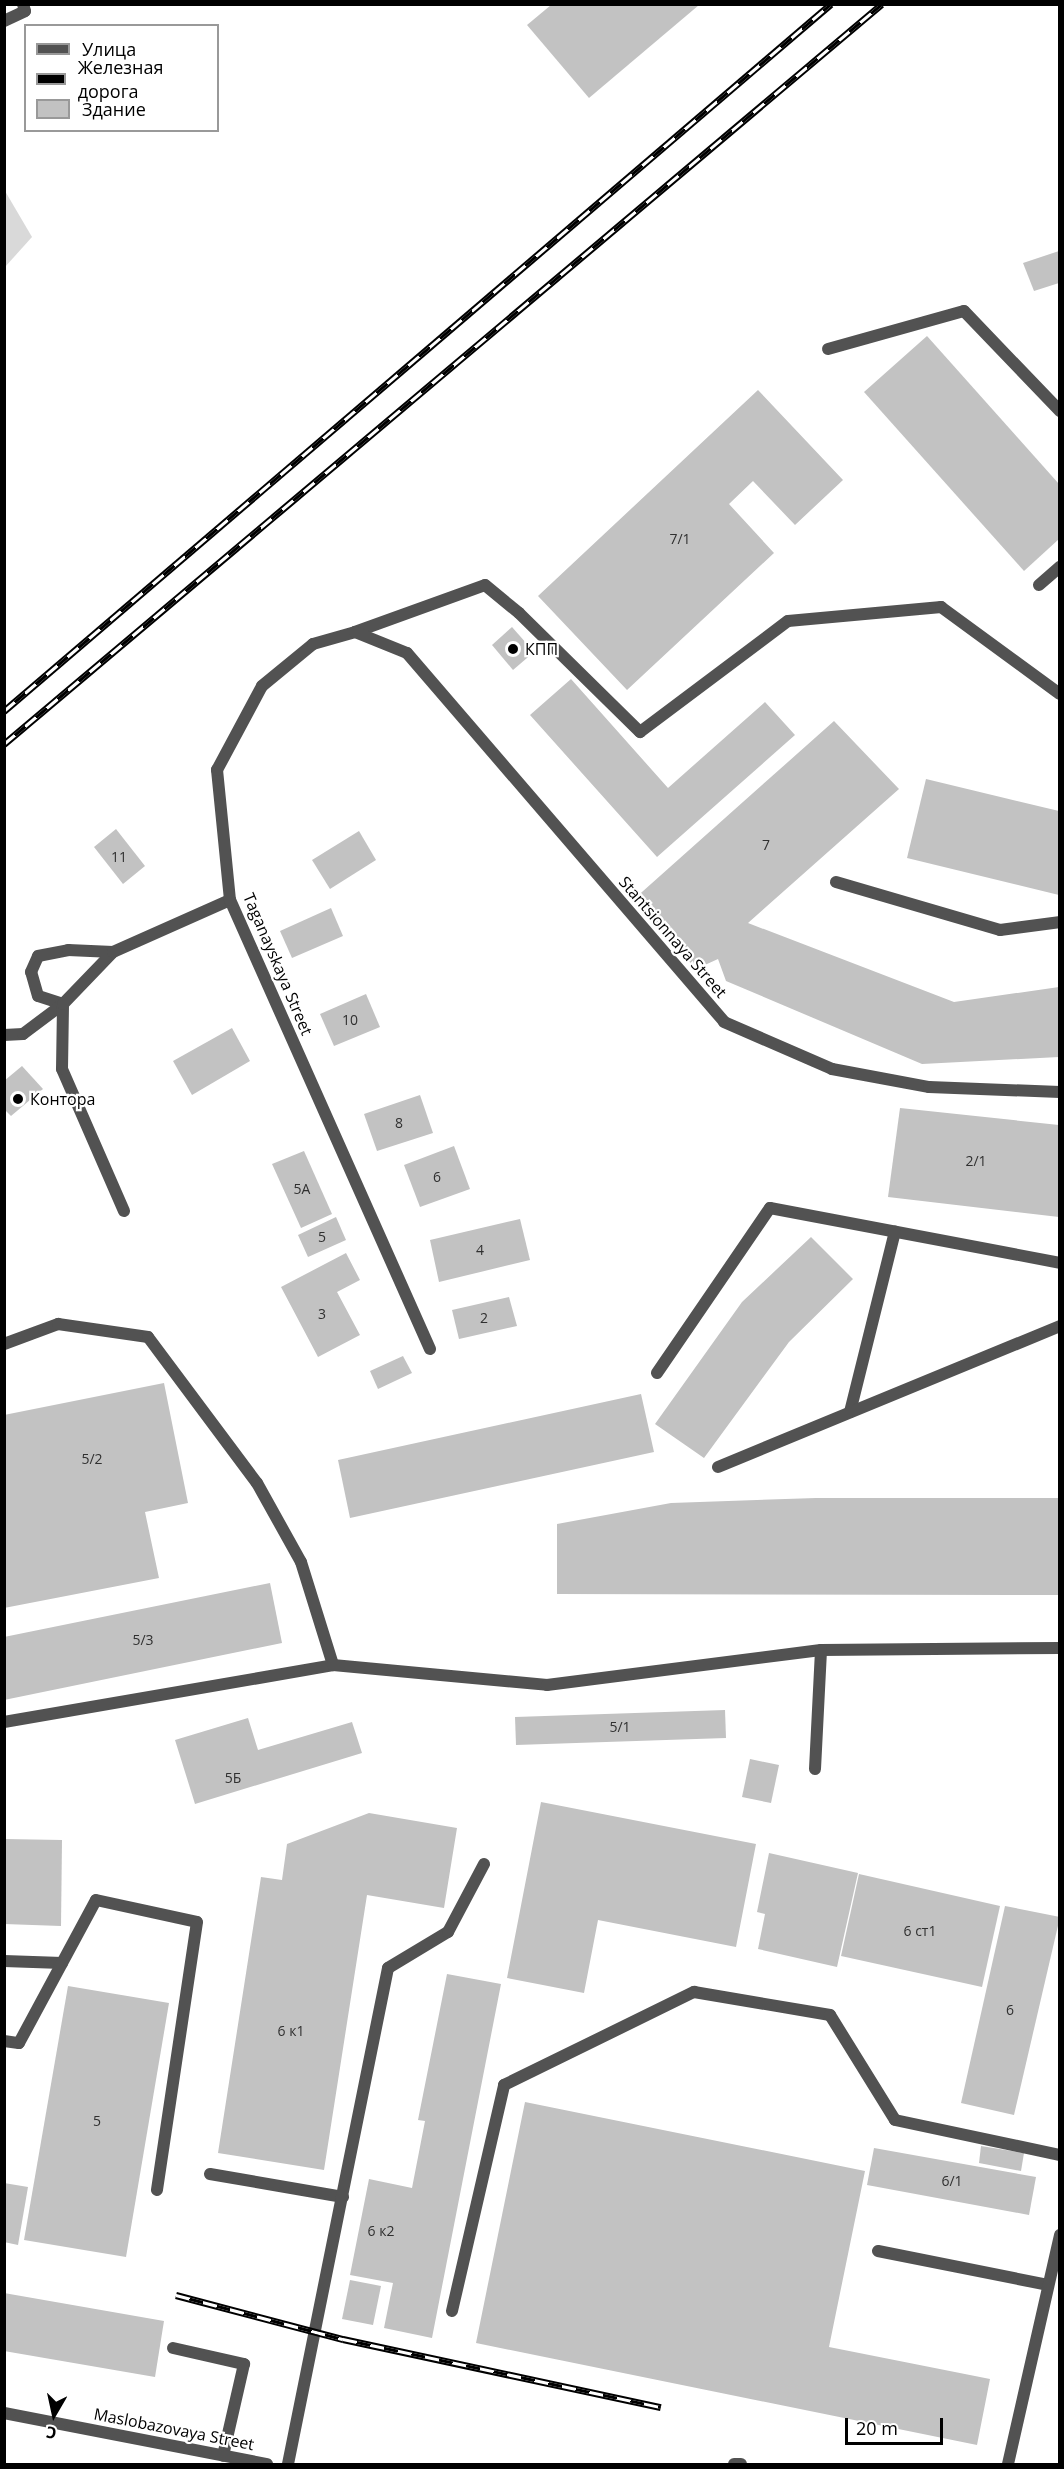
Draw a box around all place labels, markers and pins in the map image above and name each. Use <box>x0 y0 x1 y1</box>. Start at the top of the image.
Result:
place label: КПП <box>525 639 558 659</box>
marker: КПП <box>506 642 520 656</box>
place label: Контора <box>30 1089 95 1109</box>
marker: Контора <box>11 1092 25 1106</box>

